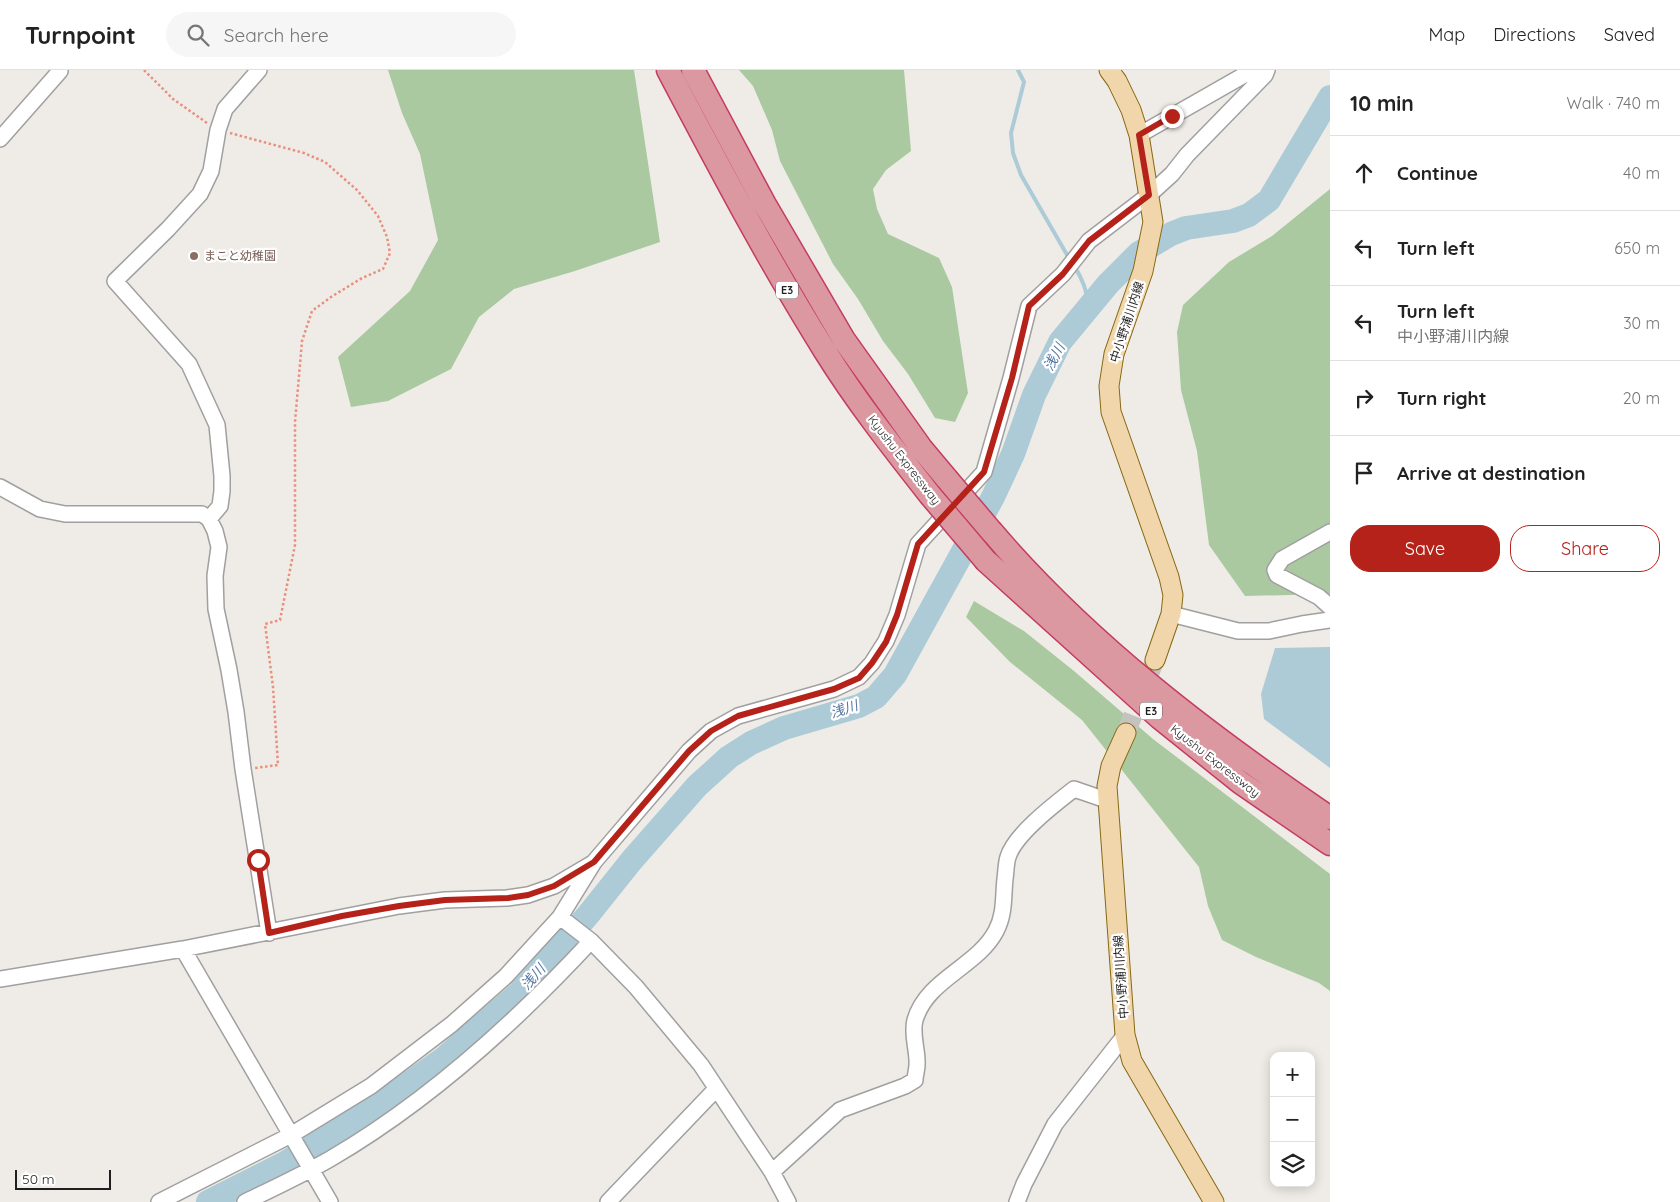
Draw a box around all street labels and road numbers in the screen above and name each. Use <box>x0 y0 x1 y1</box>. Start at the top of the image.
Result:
street label: 中小野浦川内線 <box>1106 280 1147 364</box>
road number: E3 <box>776 282 798 298</box>
street label: Kyushu Expressway <box>865 412 944 507</box>
road number: E3 <box>1140 702 1162 719</box>
street label: Kyushu Expressway <box>1168 721 1263 800</box>
street label: 中小野浦川内線 <box>1110 935 1131 1019</box>

